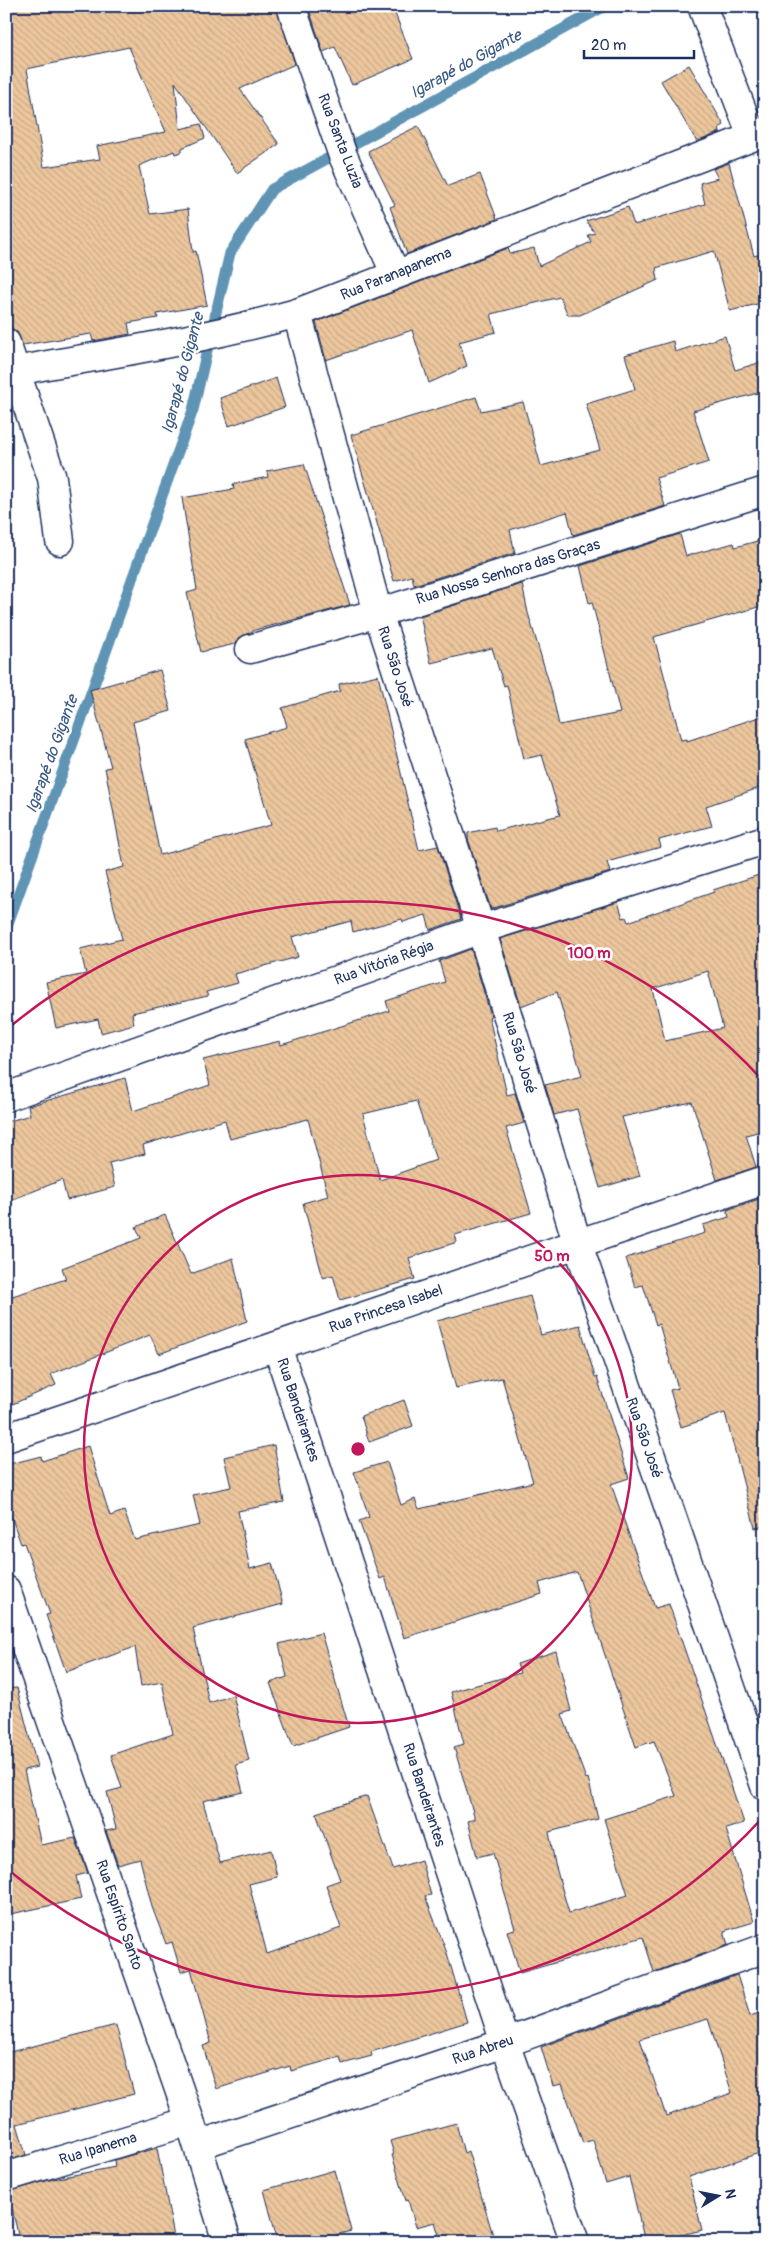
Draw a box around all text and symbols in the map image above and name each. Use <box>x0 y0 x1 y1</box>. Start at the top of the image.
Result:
water label: Igarapé do Gigante <box>407 24 527 103</box>
scale bar <box>584 28 694 60</box>
text: 20 m <box>591 36 626 55</box>
street label: Rua Santa Luzia <box>313 91 367 191</box>
street label: Rua Paranapanema <box>338 243 454 305</box>
water label: Igarapé do Gigante <box>157 308 209 435</box>
street label: Rua Nossa Senhora das Graças <box>414 535 603 609</box>
street label: Rua São José <box>373 624 417 710</box>
water label: Igarapé do Gigante <box>21 690 83 816</box>
street label: Rua Vitória Régia <box>332 936 436 990</box>
text: 100 m <box>568 944 610 963</box>
street label: Rua São José <box>498 1010 540 1096</box>
text: 50 m <box>535 1247 569 1266</box>
street label: Rua Princesa Isabel <box>327 1281 445 1337</box>
street label: Rua Bandeirantes <box>272 1356 324 1465</box>
street label: Rua São José <box>621 1395 667 1481</box>
centre of rings <box>349 1440 367 1458</box>
street label: Rua Bandeirantes <box>398 1741 450 1850</box>
street label: Rua Espírito Santo <box>91 1857 147 1973</box>
street label: Rua Abreu <box>450 2031 516 2069</box>
street label: Rua Ipanema <box>57 2128 139 2170</box>
north arrow <box>694 2170 744 2220</box>
text: N <box>721 2188 740 2200</box>

